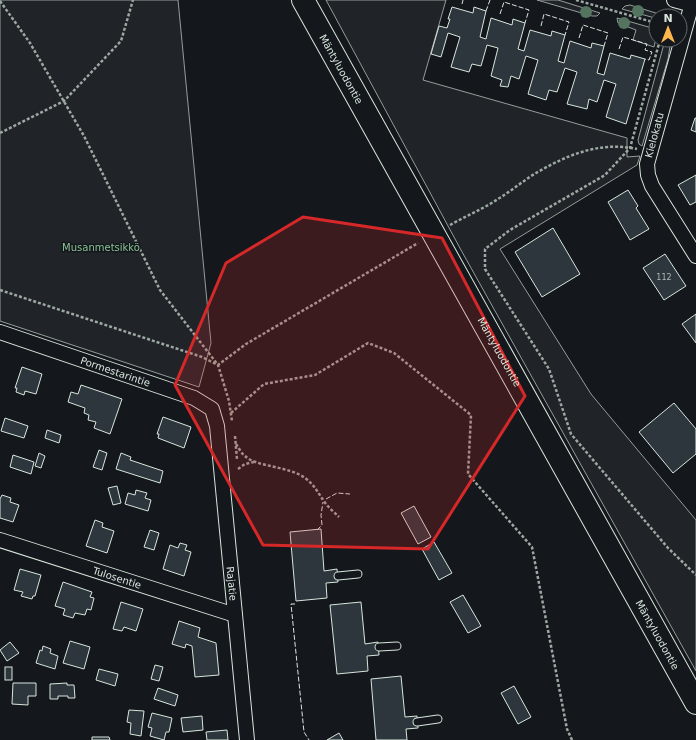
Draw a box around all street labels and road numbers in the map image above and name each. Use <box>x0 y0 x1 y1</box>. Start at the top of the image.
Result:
street label: Mäntyluodontie <box>317 33 365 106</box>
street label: Kielokatu <box>643 111 666 159</box>
street label: Mäntyluodontie <box>475 315 523 389</box>
street label: Pormestarintie <box>79 355 152 389</box>
street label: Tulosentie <box>90 565 143 591</box>
street label: Rajatie <box>224 566 239 601</box>
street label: Mäntyluodontie <box>634 598 681 672</box>

